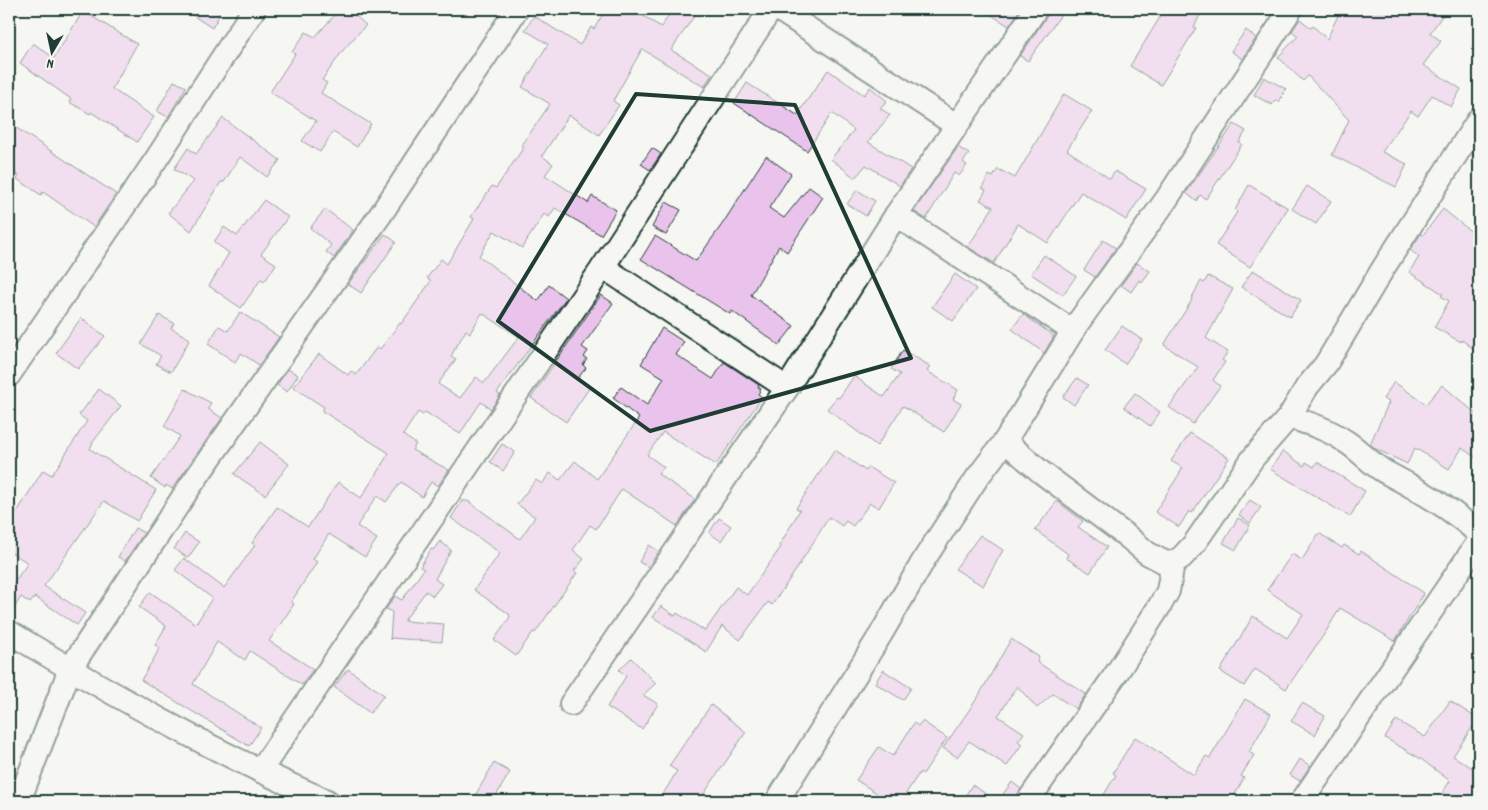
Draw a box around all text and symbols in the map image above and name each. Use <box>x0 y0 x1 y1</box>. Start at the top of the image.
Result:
north arrow <box>28 28 78 78</box>
text: N <box>45 52 55 73</box>

